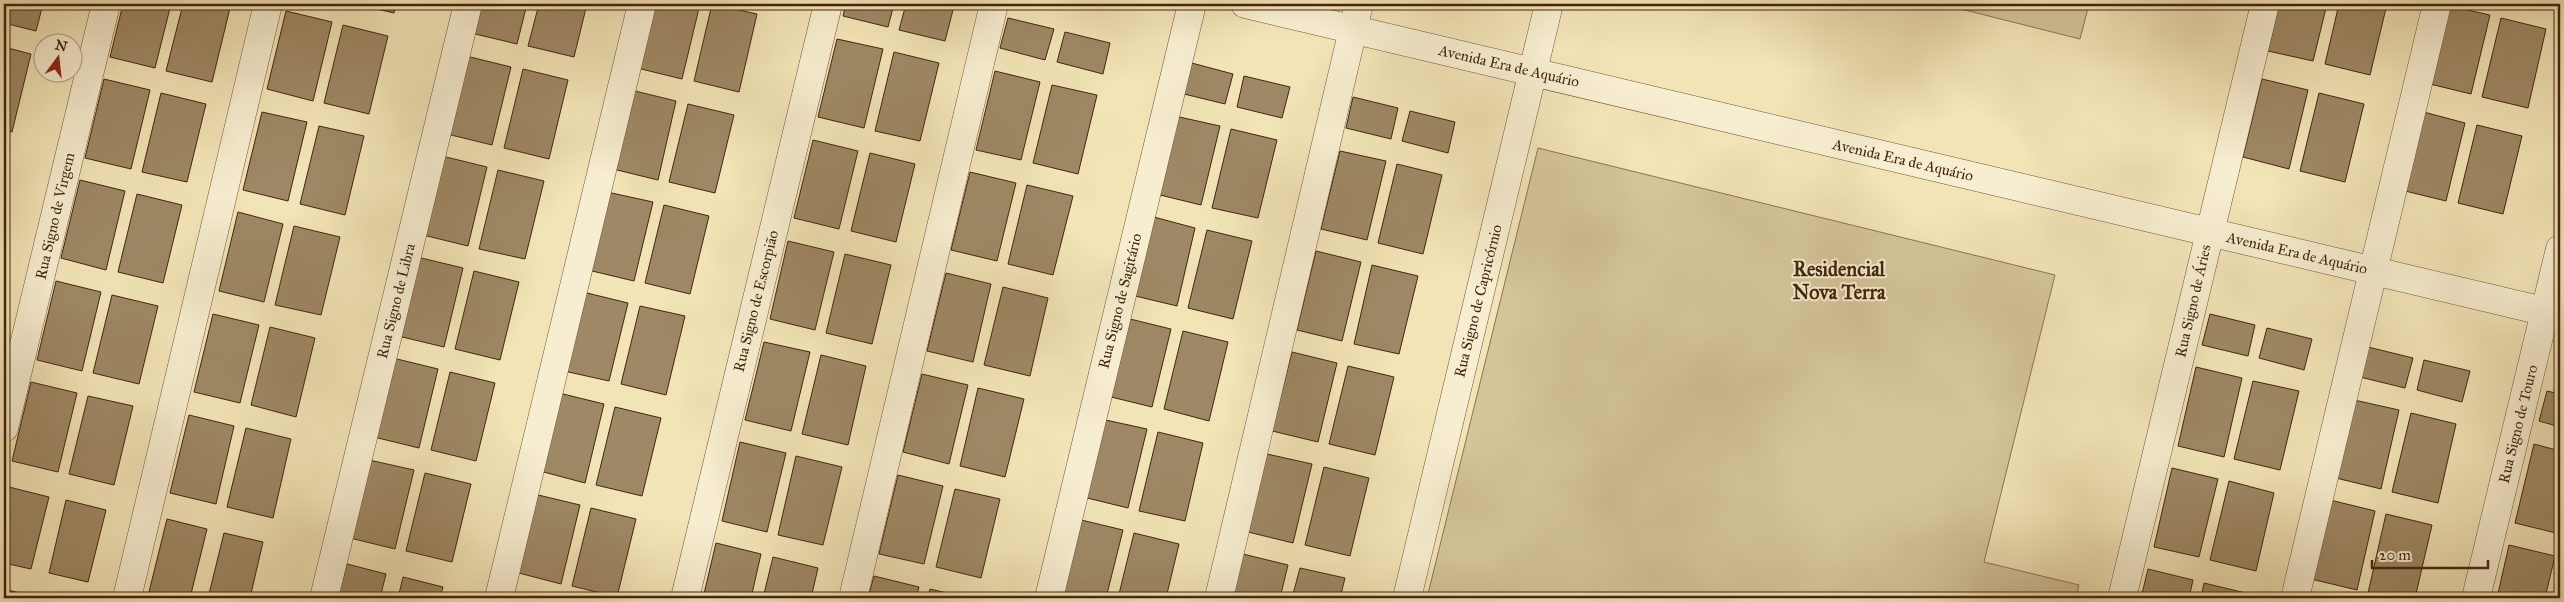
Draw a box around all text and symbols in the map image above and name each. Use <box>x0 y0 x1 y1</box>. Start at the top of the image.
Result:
north arrow <box>32 32 82 82</box>
text: N <box>53 36 69 56</box>
street label: Avenida Era de Aquário <box>1436 41 1581 92</box>
street label: Avenida Era de Aquário <box>1830 135 1975 186</box>
street label: Rua Signo de Virgem <box>32 150 78 281</box>
street label: Rua Signo de Capricórnio <box>1450 222 1506 379</box>
street label: Rua Signo de Escorpião <box>730 228 782 374</box>
street label: Avenida Era de Aquário <box>2224 228 2369 279</box>
street label: Rua Signo de Sagitário <box>1094 231 1146 370</box>
street label: Rua Signo de Libra <box>373 241 419 360</box>
street label: Rua Signo de Áries <box>2170 243 2215 359</box>
district label: Residencial Nova Terra <box>1793 257 1886 304</box>
street label: Rua Signo de Touro <box>2495 362 2542 485</box>
scale bar <box>2372 537 2488 569</box>
text: 20 m <box>2379 546 2411 564</box>

